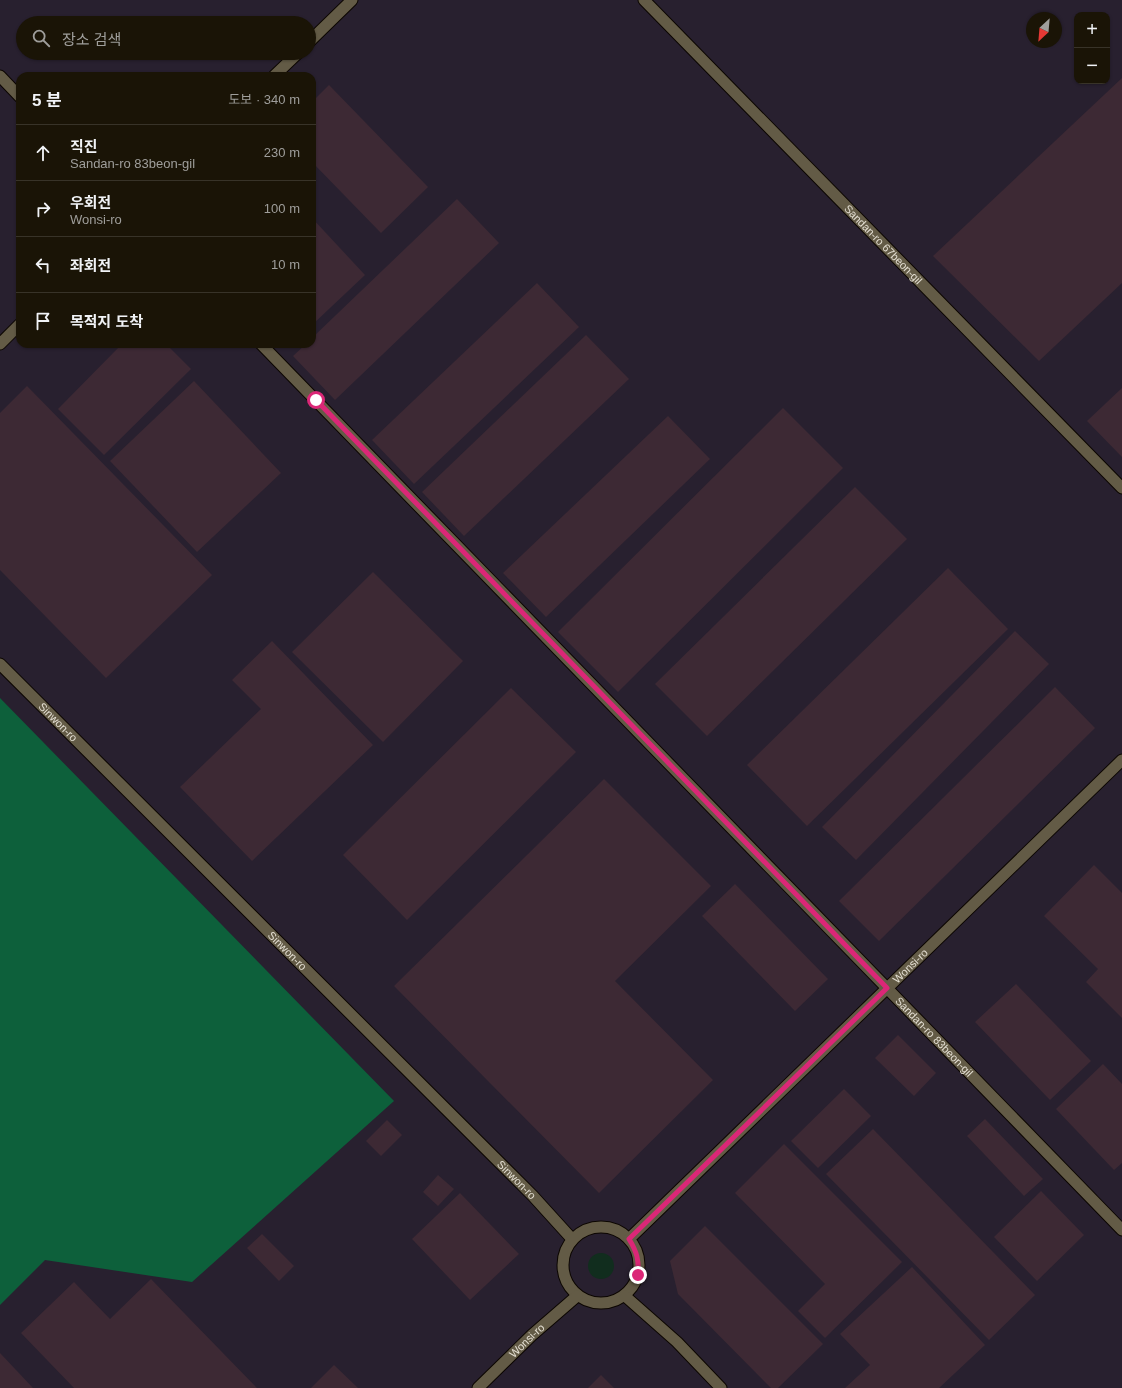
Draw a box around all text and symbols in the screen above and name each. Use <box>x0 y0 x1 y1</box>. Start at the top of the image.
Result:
north arrow <box>1026 12 1062 48</box>
map controls <box>1074 12 1110 84</box>
button: + <box>1074 12 1110 48</box>
search box <box>16 16 316 60</box>
icon: search <box>30 27 52 49</box>
text: 장소 검색 <box>62 31 121 48</box>
button: − <box>1074 48 1110 84</box>
text: 5 분 <box>32 91 62 110</box>
text: 도보 · 340 m <box>228 92 300 107</box>
text: 직진 <box>70 138 98 155</box>
icon: ahead <box>32 142 54 164</box>
text: 230 m <box>264 145 300 160</box>
text: Sandan-ro 83beon-gil <box>70 156 195 171</box>
text: 우회전 <box>70 194 111 211</box>
icon: right <box>32 198 54 220</box>
text: 100 m <box>264 201 300 216</box>
street label: Sandan-ro 67beon-gil <box>842 202 925 286</box>
text: Wonsi-ro <box>70 212 122 227</box>
icon: left <box>32 254 54 276</box>
text: 좌회전 <box>70 257 111 274</box>
text: 10 m <box>271 257 300 272</box>
icon: arrive <box>32 310 54 332</box>
text: 목적지 도착 <box>70 313 143 330</box>
route start <box>307 391 325 409</box>
street label: Sinwon-ro <box>36 700 80 744</box>
street label: Sinwon-ro <box>266 929 309 973</box>
street label: Wonsi-ro <box>890 946 930 985</box>
street label: Sandan-ro 83beon-gil <box>893 995 975 1079</box>
street label: Sinwon-ro <box>495 1158 538 1201</box>
route end <box>629 1266 647 1284</box>
street label: Wonsi-ro <box>507 1321 547 1360</box>

